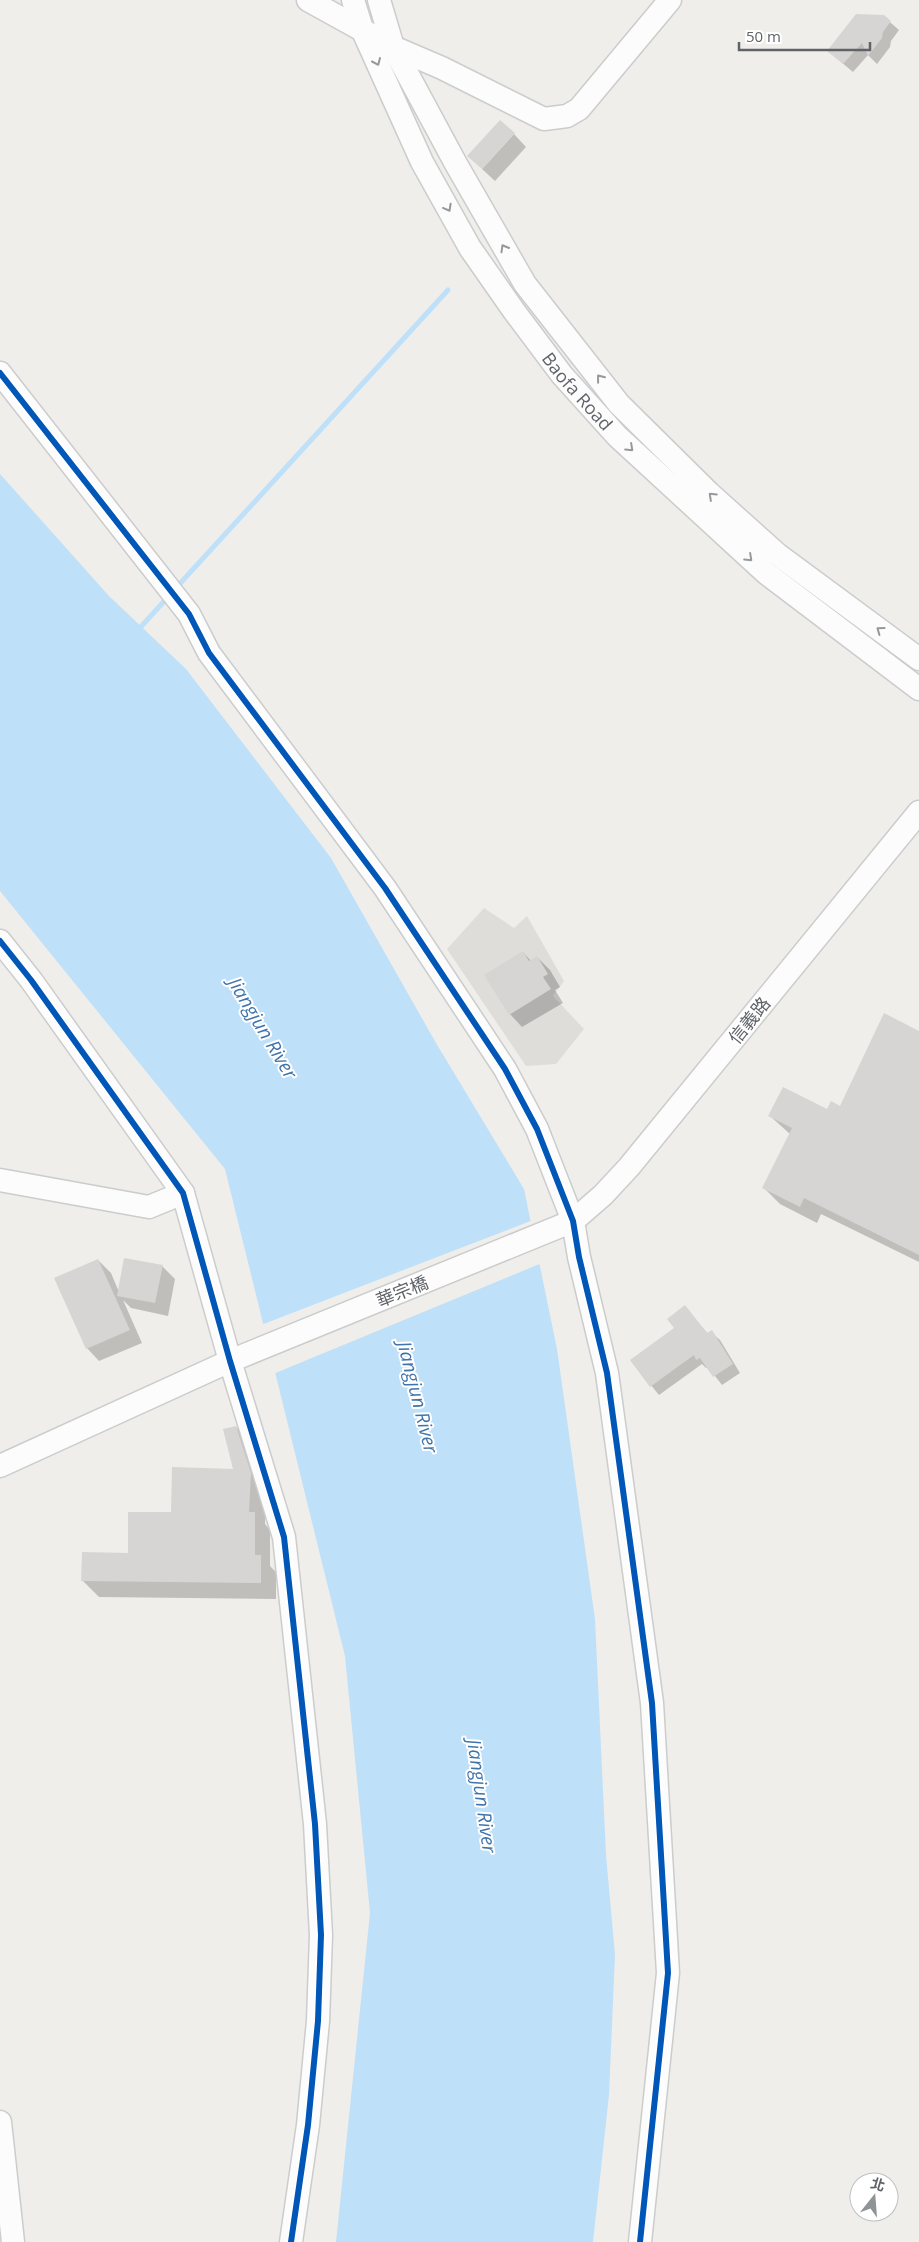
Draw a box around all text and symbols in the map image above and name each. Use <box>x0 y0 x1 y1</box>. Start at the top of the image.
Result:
scale bar <box>739 20 870 52</box>
text: 50 m <box>746 26 781 46</box>
one-way arrow <box>370 57 381 66</box>
one-way arrow <box>441 202 451 211</box>
one-way arrow <box>500 244 510 253</box>
street label: Baofa Road <box>537 347 618 435</box>
one-way arrow <box>596 375 605 384</box>
one-way arrow <box>624 442 633 451</box>
one-way arrow <box>709 493 718 502</box>
one-way arrow <box>744 552 753 561</box>
one-way arrow <box>877 627 886 635</box>
water label: Jiangjun River <box>221 970 304 1085</box>
street label: 信義路 <box>723 991 775 1049</box>
street label: 華宗橋 <box>372 1270 432 1312</box>
water label: Jiangjun River <box>391 1335 445 1457</box>
water label: Jiangjun River <box>461 1735 503 1856</box>
north arrow <box>849 2172 899 2222</box>
text: 北 <box>868 2173 887 2195</box>

